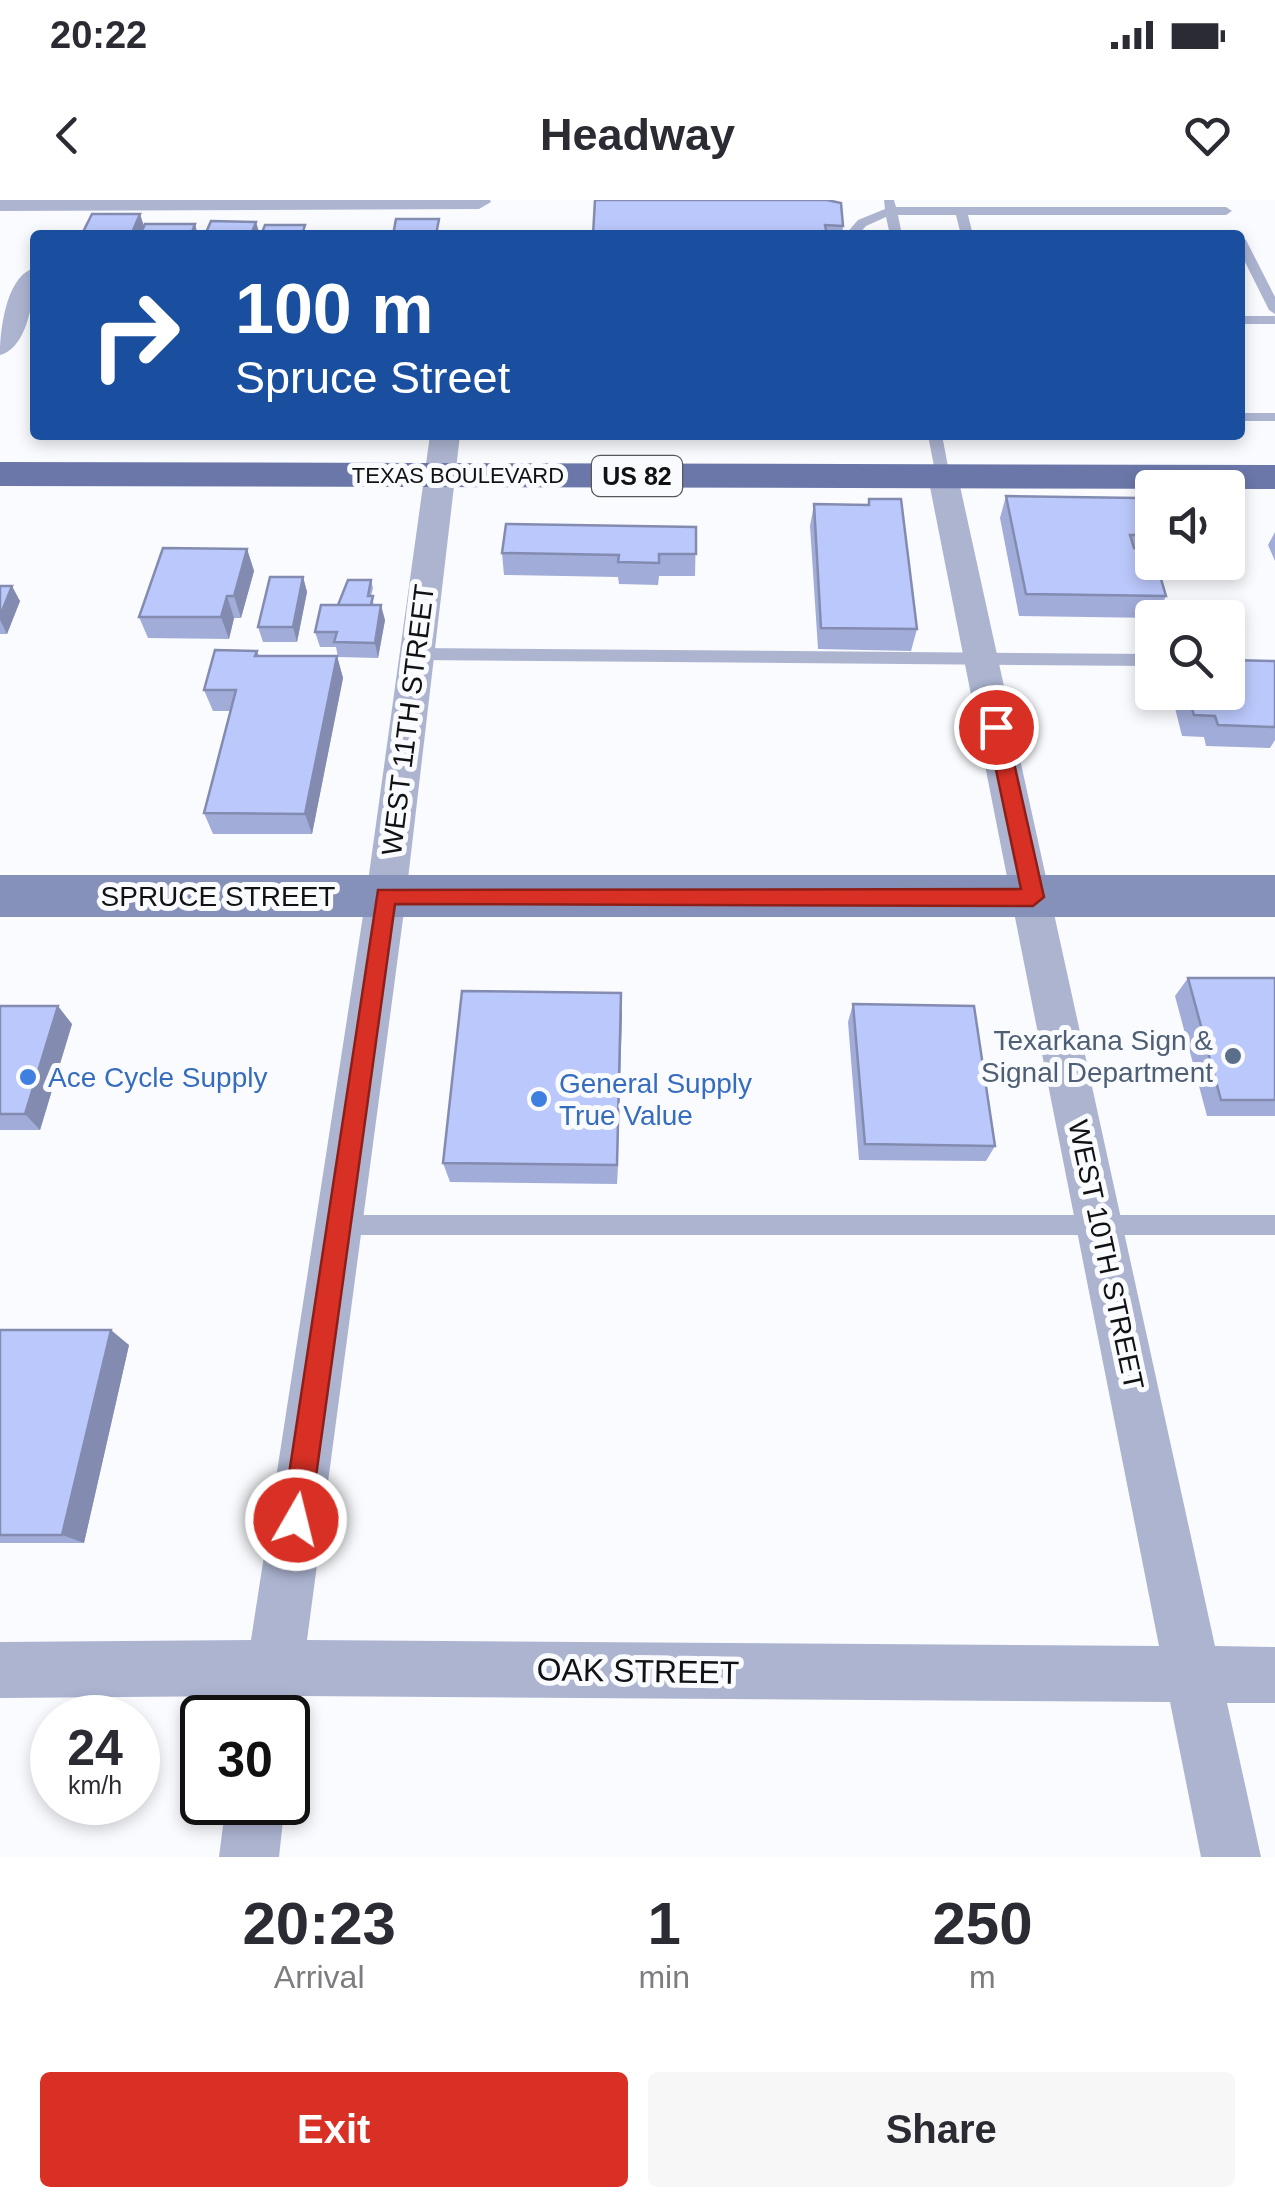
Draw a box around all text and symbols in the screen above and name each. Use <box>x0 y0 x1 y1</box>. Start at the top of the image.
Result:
text: 20:22 <box>50 14 147 56</box>
icon: back <box>40 108 95 163</box>
icon: heart <box>1180 108 1235 163</box>
text: Headway <box>540 109 735 160</box>
icon: right <box>70 270 200 400</box>
text: 100 m <box>235 270 433 348</box>
text: Spruce Street <box>235 352 510 403</box>
road number: US 82 <box>592 456 682 496</box>
street label: TEXAS BOULEVARD <box>352 463 564 488</box>
map controls <box>1135 470 1245 710</box>
button: sound <box>1135 470 1245 580</box>
street label: WEST 11TH STREET <box>376 583 440 857</box>
button: search <box>1135 600 1245 710</box>
pin <box>954 685 1039 770</box>
icon: arrive <box>969 700 1024 755</box>
street label: SPRUCE STREET <box>101 881 335 912</box>
place label: Texarkana Sign & Signal Department <box>981 1025 1213 1088</box>
marker: Texarkana Sign & Signal Department <box>1222 1045 1244 1067</box>
place label: Ace Cycle Supply <box>48 1062 267 1093</box>
marker: Ace Cycle Supply <box>17 1066 39 1088</box>
place label: General Supply True Value <box>559 1068 752 1131</box>
marker: General Supply True Value <box>528 1088 550 1110</box>
street label: WEST 10TH STREET <box>1062 1117 1150 1393</box>
position arrow <box>244 1468 348 1572</box>
street label: OAK STREET <box>536 1651 740 1691</box>
speed limit sign: 30 <box>180 1695 310 1825</box>
text: 24 <box>67 1720 123 1776</box>
text: km/h <box>68 1771 122 1799</box>
text: 20:23 <box>242 1890 396 1957</box>
text: 1 <box>647 1890 681 1957</box>
text: 250 <box>932 1890 1033 1957</box>
text: Arrival <box>274 1959 365 1995</box>
text: min <box>638 1959 690 1995</box>
text: m <box>969 1959 996 1995</box>
button: Exit <box>40 2072 628 2187</box>
button: Share <box>648 2072 1235 2187</box>

